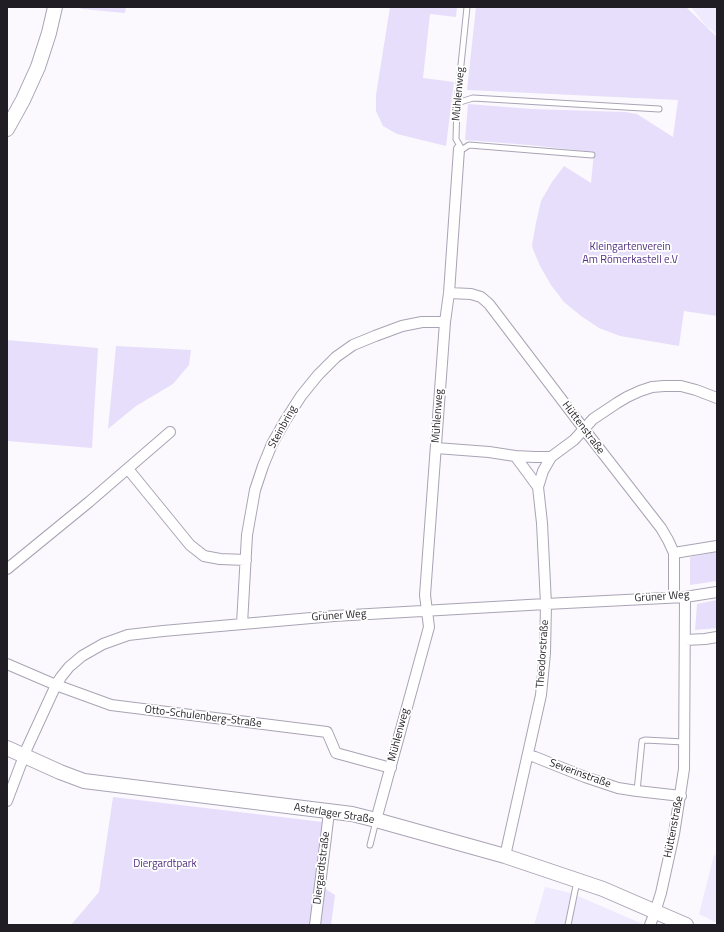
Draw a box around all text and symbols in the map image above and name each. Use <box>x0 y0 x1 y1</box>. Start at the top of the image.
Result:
street label: Mühlenweg <box>450 66 468 122</box>
park label: Kleingartenverein Am Römerkastell e.V <box>582 240 678 266</box>
street label: Mühlenweg <box>430 388 446 444</box>
street label: Hüttenstraße <box>559 399 607 457</box>
street label: Steinbring <box>266 403 300 451</box>
street label: Grüner Weg <box>634 589 690 605</box>
street label: Grüner Weg <box>311 608 367 624</box>
street label: Theodorstraße <box>534 619 552 689</box>
street label: Otto-Schulenberg-Straße <box>144 703 262 731</box>
street label: Mühlenweg <box>386 707 412 763</box>
street label: Severinstraße <box>547 757 613 791</box>
street label: Hüttenstraße <box>662 795 686 859</box>
street label: Asterlager Straße <box>293 801 375 827</box>
street label: Diergardtstraße <box>311 831 333 905</box>
park label: Diergardtpark <box>133 857 197 871</box>

